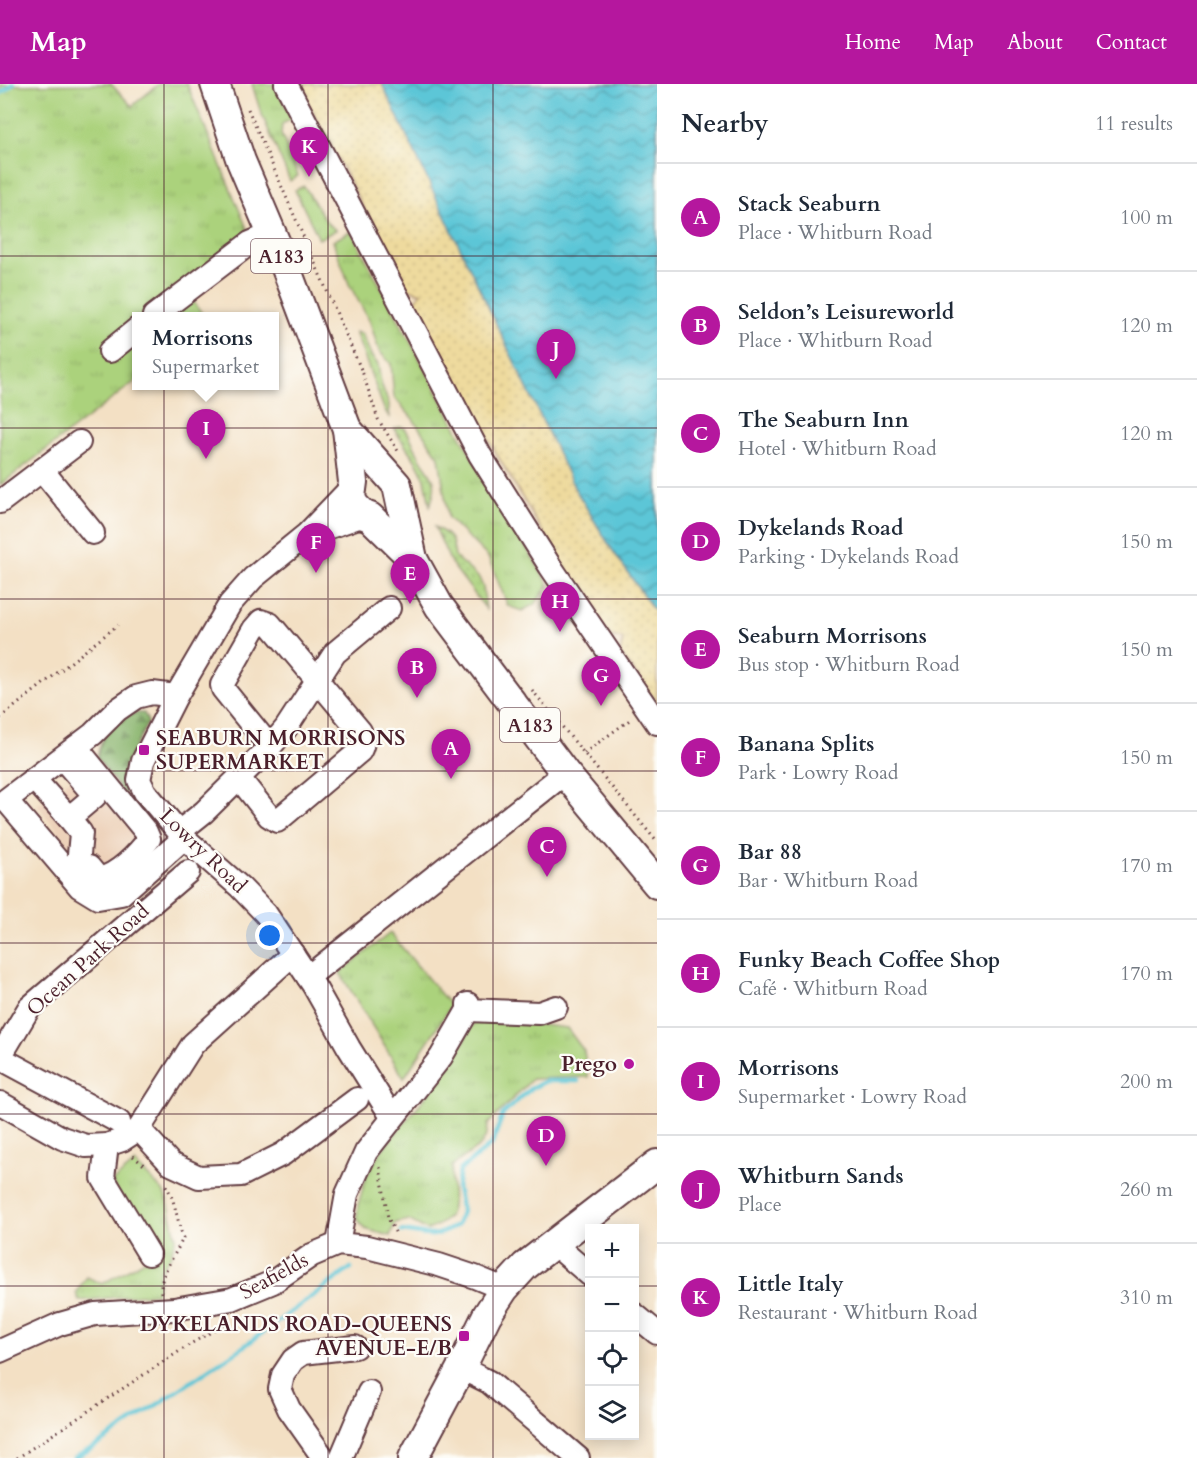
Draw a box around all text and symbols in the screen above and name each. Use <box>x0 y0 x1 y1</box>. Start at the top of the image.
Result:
text: Map <box>30 23 87 61</box>
text: Home <box>845 28 901 57</box>
text: Map <box>934 28 974 57</box>
text: About <box>1007 28 1063 57</box>
text: Contact <box>1096 28 1167 57</box>
text: Nearby <box>681 106 769 141</box>
text: 11 results <box>1095 110 1173 137</box>
pin: K <box>290 128 328 177</box>
text: Stack Seaburn <box>738 189 881 219</box>
text: A <box>693 204 708 231</box>
text: 100 m <box>1120 204 1173 231</box>
text: Place · Whitburn Road <box>738 219 932 246</box>
road number: A183 <box>251 239 311 273</box>
text: Seldon’s Leisureworld <box>738 297 954 327</box>
popup <box>132 312 279 390</box>
text: B <box>693 312 708 339</box>
text: 120 m <box>1120 312 1173 339</box>
text: Morrisons <box>152 323 253 353</box>
text: Place · Whitburn Road <box>738 327 932 354</box>
pin: J <box>536 330 576 379</box>
text: Supermarket <box>152 353 259 380</box>
text: The Seaburn Inn <box>738 405 909 435</box>
pin: I <box>186 410 226 459</box>
text: C <box>693 420 708 447</box>
text: 120 m <box>1120 420 1173 447</box>
text: Hotel · Whitburn Road <box>738 435 937 462</box>
text: Dykelands Road <box>738 513 903 543</box>
pin: F <box>296 524 336 573</box>
text: D <box>692 528 709 555</box>
text: 150 m <box>1120 528 1173 555</box>
text: Parking · Dykelands Road <box>738 543 959 570</box>
pin: E <box>390 554 430 604</box>
pin: H <box>540 582 580 632</box>
text: Seaburn Morrisons <box>738 621 927 651</box>
text: E <box>694 636 707 663</box>
text: 150 m <box>1120 636 1173 663</box>
pin: B <box>398 648 436 698</box>
text: Bus stop · Whitburn Road <box>738 651 960 678</box>
pin: G <box>582 656 620 706</box>
road number: A183 <box>500 708 560 742</box>
place label: SEABURN MORRISONS SUPERMARKET <box>156 724 405 777</box>
text: Banana Splits <box>738 729 874 759</box>
pin: A <box>432 730 470 779</box>
marker: SEABURN MORRISONS SUPERMARKET <box>137 743 151 757</box>
text: F <box>695 744 706 771</box>
text: 150 m <box>1120 744 1173 771</box>
text: Park · Lowry Road <box>738 759 898 786</box>
street label: Lowry Road <box>153 802 253 900</box>
pin: C <box>528 828 566 877</box>
text: Bar 88 <box>738 837 802 867</box>
text: G <box>692 852 709 879</box>
text: 170 m <box>1120 852 1173 879</box>
text: Bar · Whitburn Road <box>738 867 918 894</box>
street label: Ocean Park Road <box>20 897 156 1023</box>
your location <box>255 921 284 950</box>
text: Funky Beach Coffee Shop <box>738 945 1000 975</box>
text: H <box>692 960 709 987</box>
text: 170 m <box>1120 960 1173 987</box>
text: Café · Whitburn Road <box>738 975 928 1002</box>
place label: Prego <box>561 1050 617 1079</box>
text: Morrisons <box>738 1053 839 1083</box>
marker: Prego <box>622 1057 636 1071</box>
text: I <box>697 1068 704 1095</box>
text: 200 m <box>1120 1068 1173 1095</box>
text: Supermarket · Lowry Road <box>738 1083 967 1110</box>
pin: D <box>526 1116 566 1166</box>
text: Whitburn Sands <box>738 1161 904 1191</box>
text: J <box>697 1176 704 1203</box>
text: 260 m <box>1120 1176 1173 1203</box>
text: Place <box>738 1191 782 1218</box>
map controls <box>585 1224 639 1440</box>
button: + <box>585 1224 639 1278</box>
street label: Seafields <box>235 1245 313 1307</box>
text: Little Italy <box>738 1269 844 1299</box>
button: − <box>585 1278 639 1332</box>
text: K <box>692 1284 709 1311</box>
text: 310 m <box>1120 1284 1173 1311</box>
text: Restaurant · Whitburn Road <box>738 1299 978 1326</box>
place label: DYKELANDS ROAD-QUEENS AVENUE-E/B <box>140 1310 452 1363</box>
marker: DYKELANDS ROAD-QUEENS AVENUE-E/B <box>457 1329 471 1343</box>
button: locate <box>585 1332 639 1386</box>
button: layers <box>585 1386 639 1440</box>

